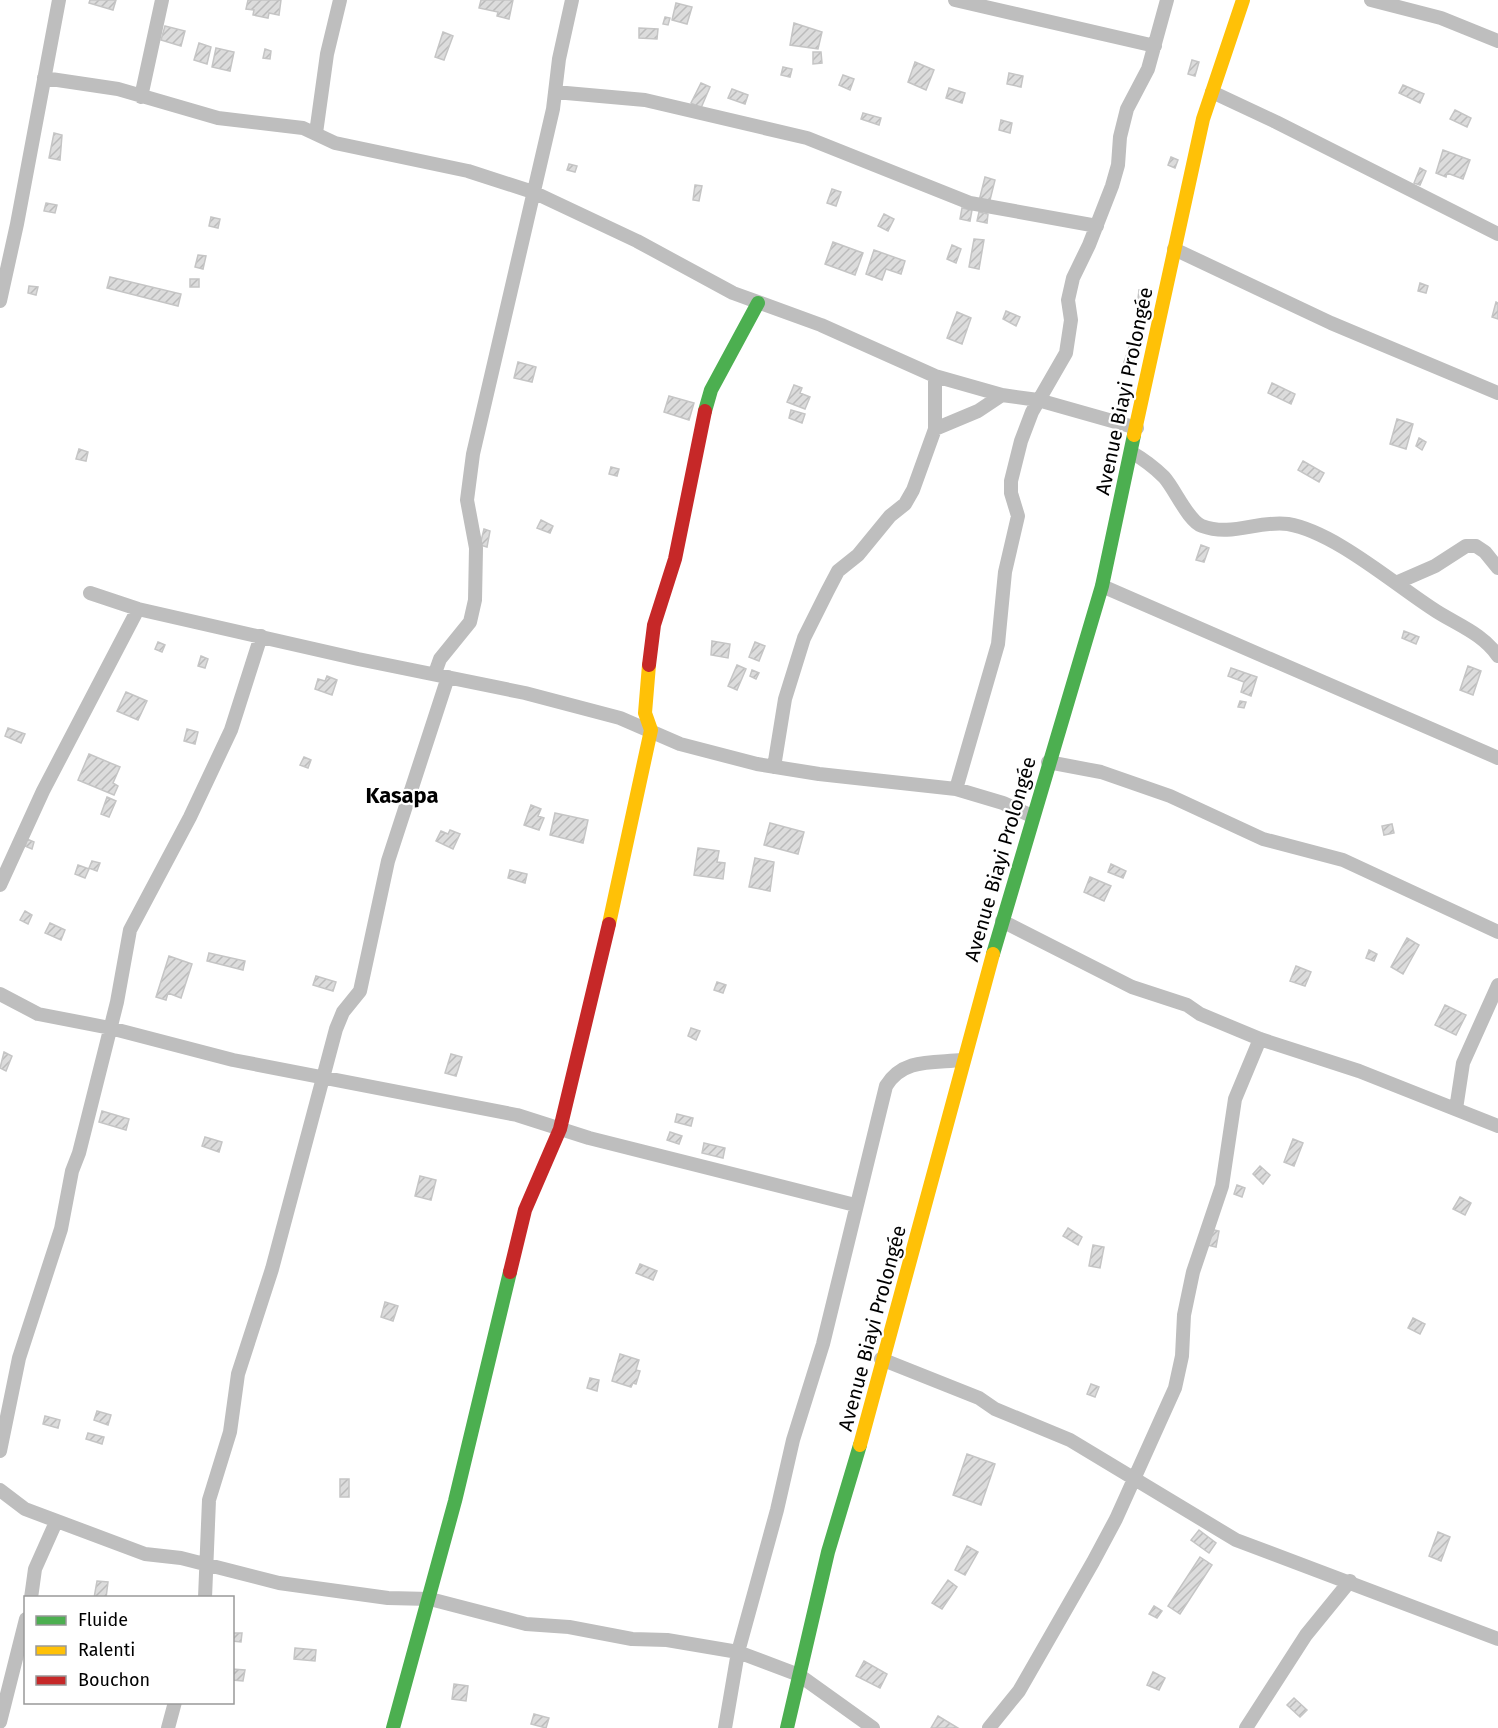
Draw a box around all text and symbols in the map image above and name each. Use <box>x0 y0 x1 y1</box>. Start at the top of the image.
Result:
street label: Avenue Biayi Prolongée <box>1090 285 1158 497</box>
street label: Avenue Biayi Prolongée <box>959 754 1041 964</box>
district label: Kasapa <box>366 782 439 809</box>
street label: Avenue Biayi Prolongée <box>833 1223 911 1433</box>
legend <box>24 1596 234 1704</box>
text: Fluide <box>78 1609 128 1631</box>
text: Ralenti <box>78 1639 135 1661</box>
text: Bouchon <box>78 1669 150 1691</box>

